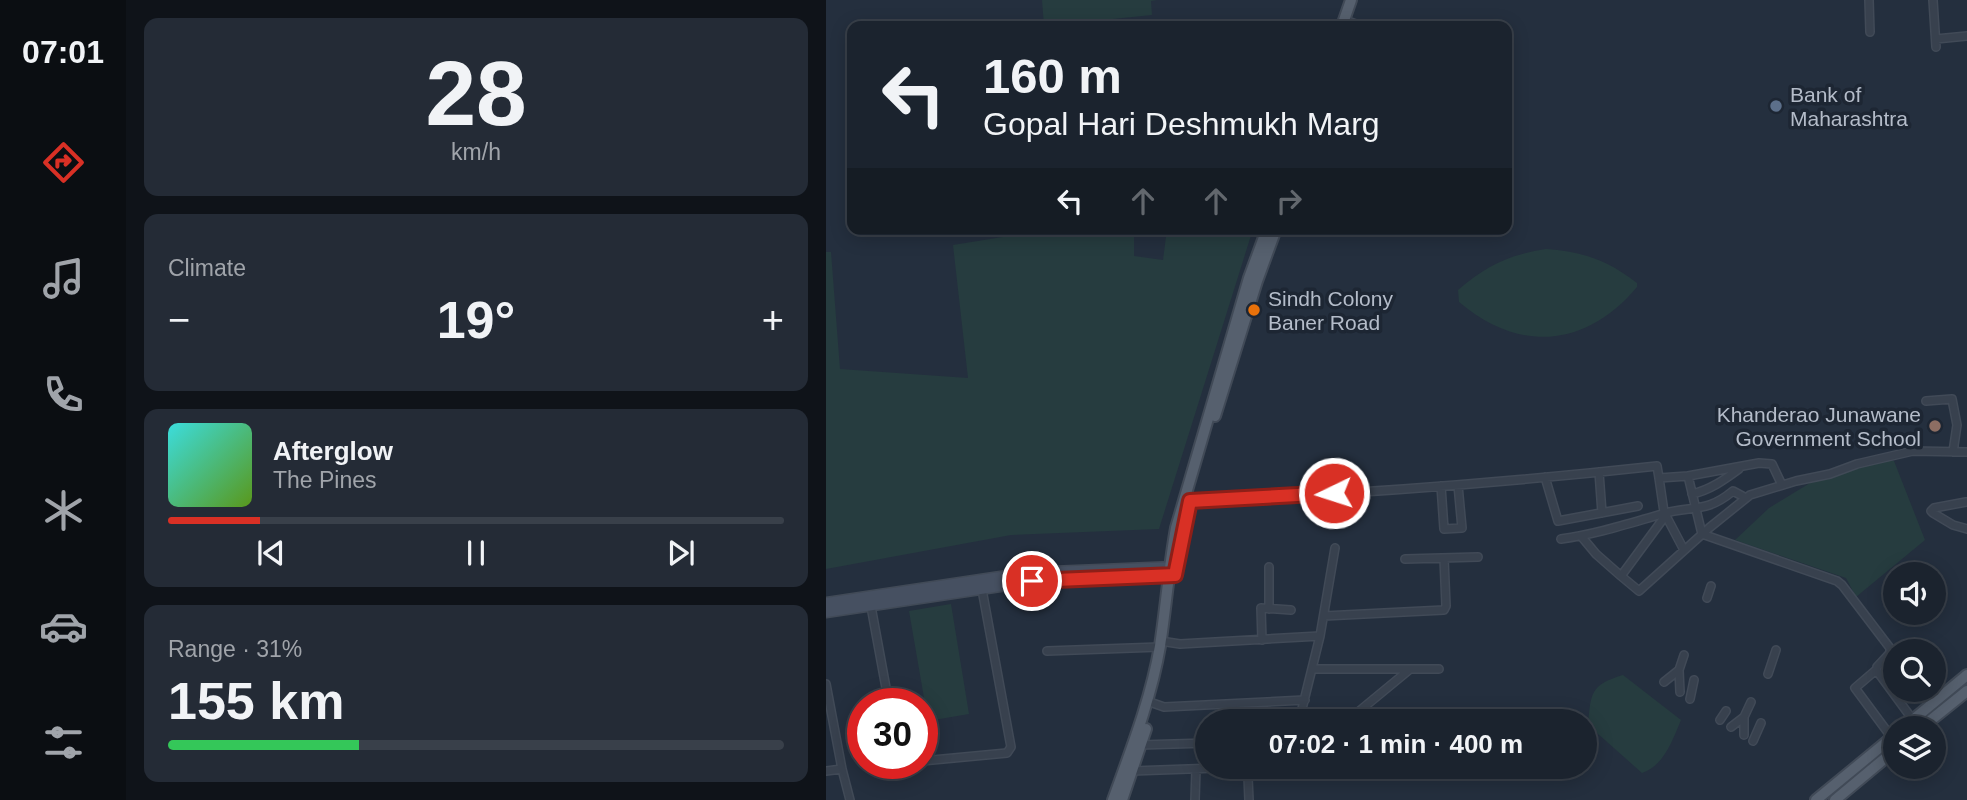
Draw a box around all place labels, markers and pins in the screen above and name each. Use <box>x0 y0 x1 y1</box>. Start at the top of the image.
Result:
place label: Bank of Maharashtra <box>1790 83 1908 130</box>
marker: Bank of Maharashtra <box>1768 98 1784 114</box>
place label: Sindh Colony Baner Road <box>1268 287 1393 334</box>
marker: Sindh Colony Baner Road <box>1246 302 1262 318</box>
place label: Khanderao Junawane Government School <box>1717 403 1921 450</box>
marker: Khanderao Junawane Government School <box>1927 418 1943 434</box>
pin <box>1002 551 1062 611</box>

